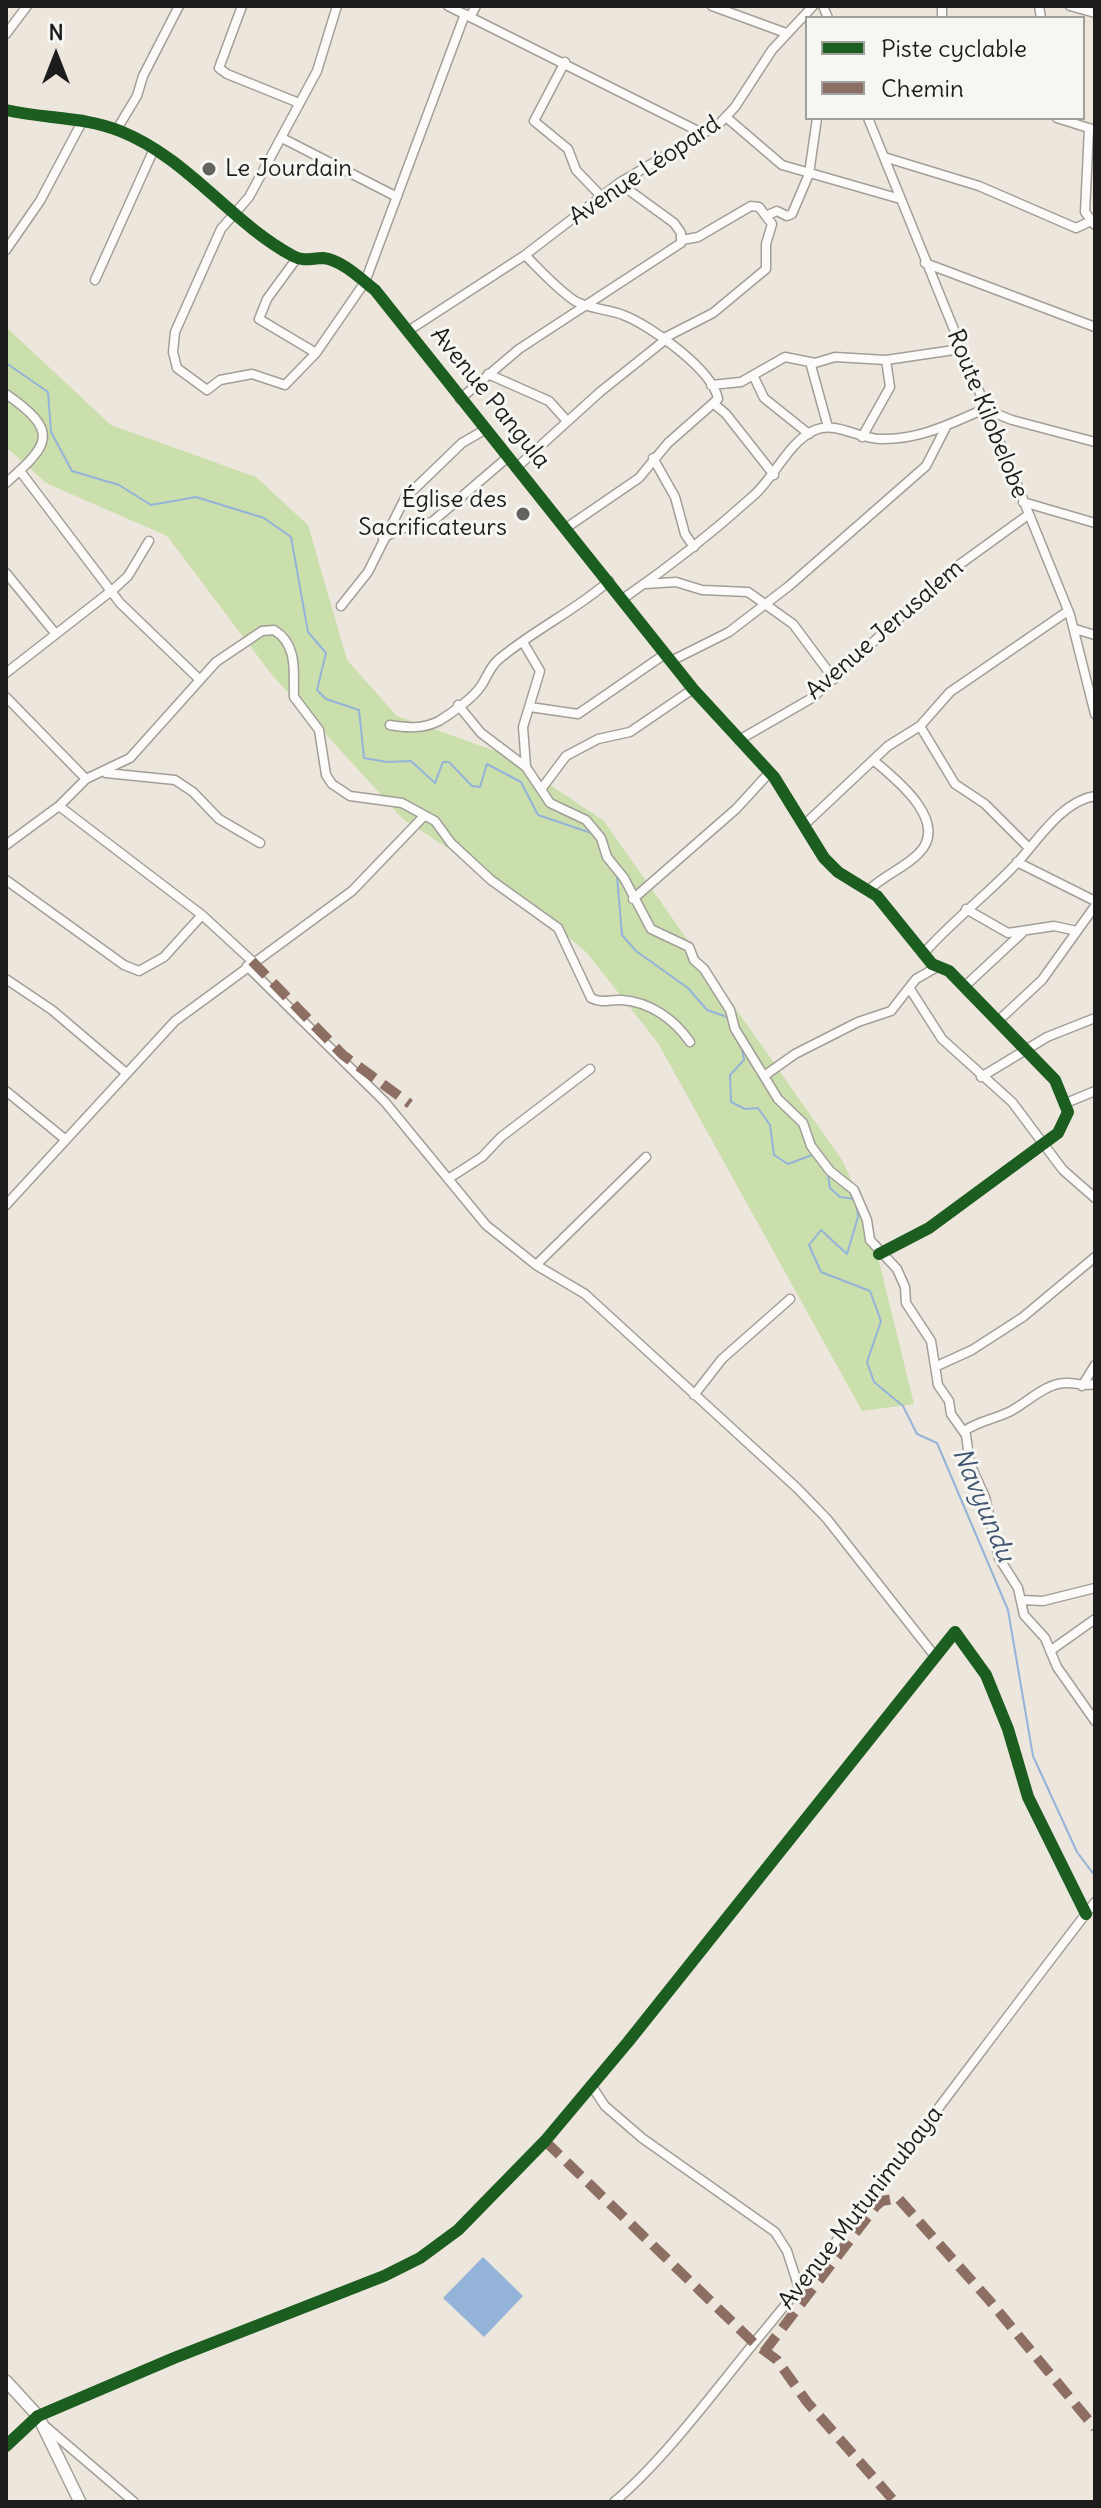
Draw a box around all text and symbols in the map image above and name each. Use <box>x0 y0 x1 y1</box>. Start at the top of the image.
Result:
north arrow <box>16 16 96 96</box>
legend <box>805 16 1085 120</box>
text: N <box>48 18 64 46</box>
text: Piste cyclable <box>881 33 1027 63</box>
text: Chemin <box>881 73 964 103</box>
street label: Avenue Léopard <box>564 110 726 232</box>
place label: Le Jourdain <box>225 155 352 183</box>
marker: Le Jourdain <box>200 160 218 178</box>
street label: Avenue Pangula <box>424 321 556 475</box>
street label: Route Kilobelobe <box>940 325 1034 503</box>
place label: Église des Sacrificateurs <box>358 486 507 542</box>
marker: Église des Sacrificateurs <box>514 505 532 523</box>
street label: Avenue Jerusalem <box>800 554 970 706</box>
water label: Navyundu <box>945 1443 1021 1567</box>
street label: Avenue Mutunimubaya <box>773 2101 949 2315</box>

